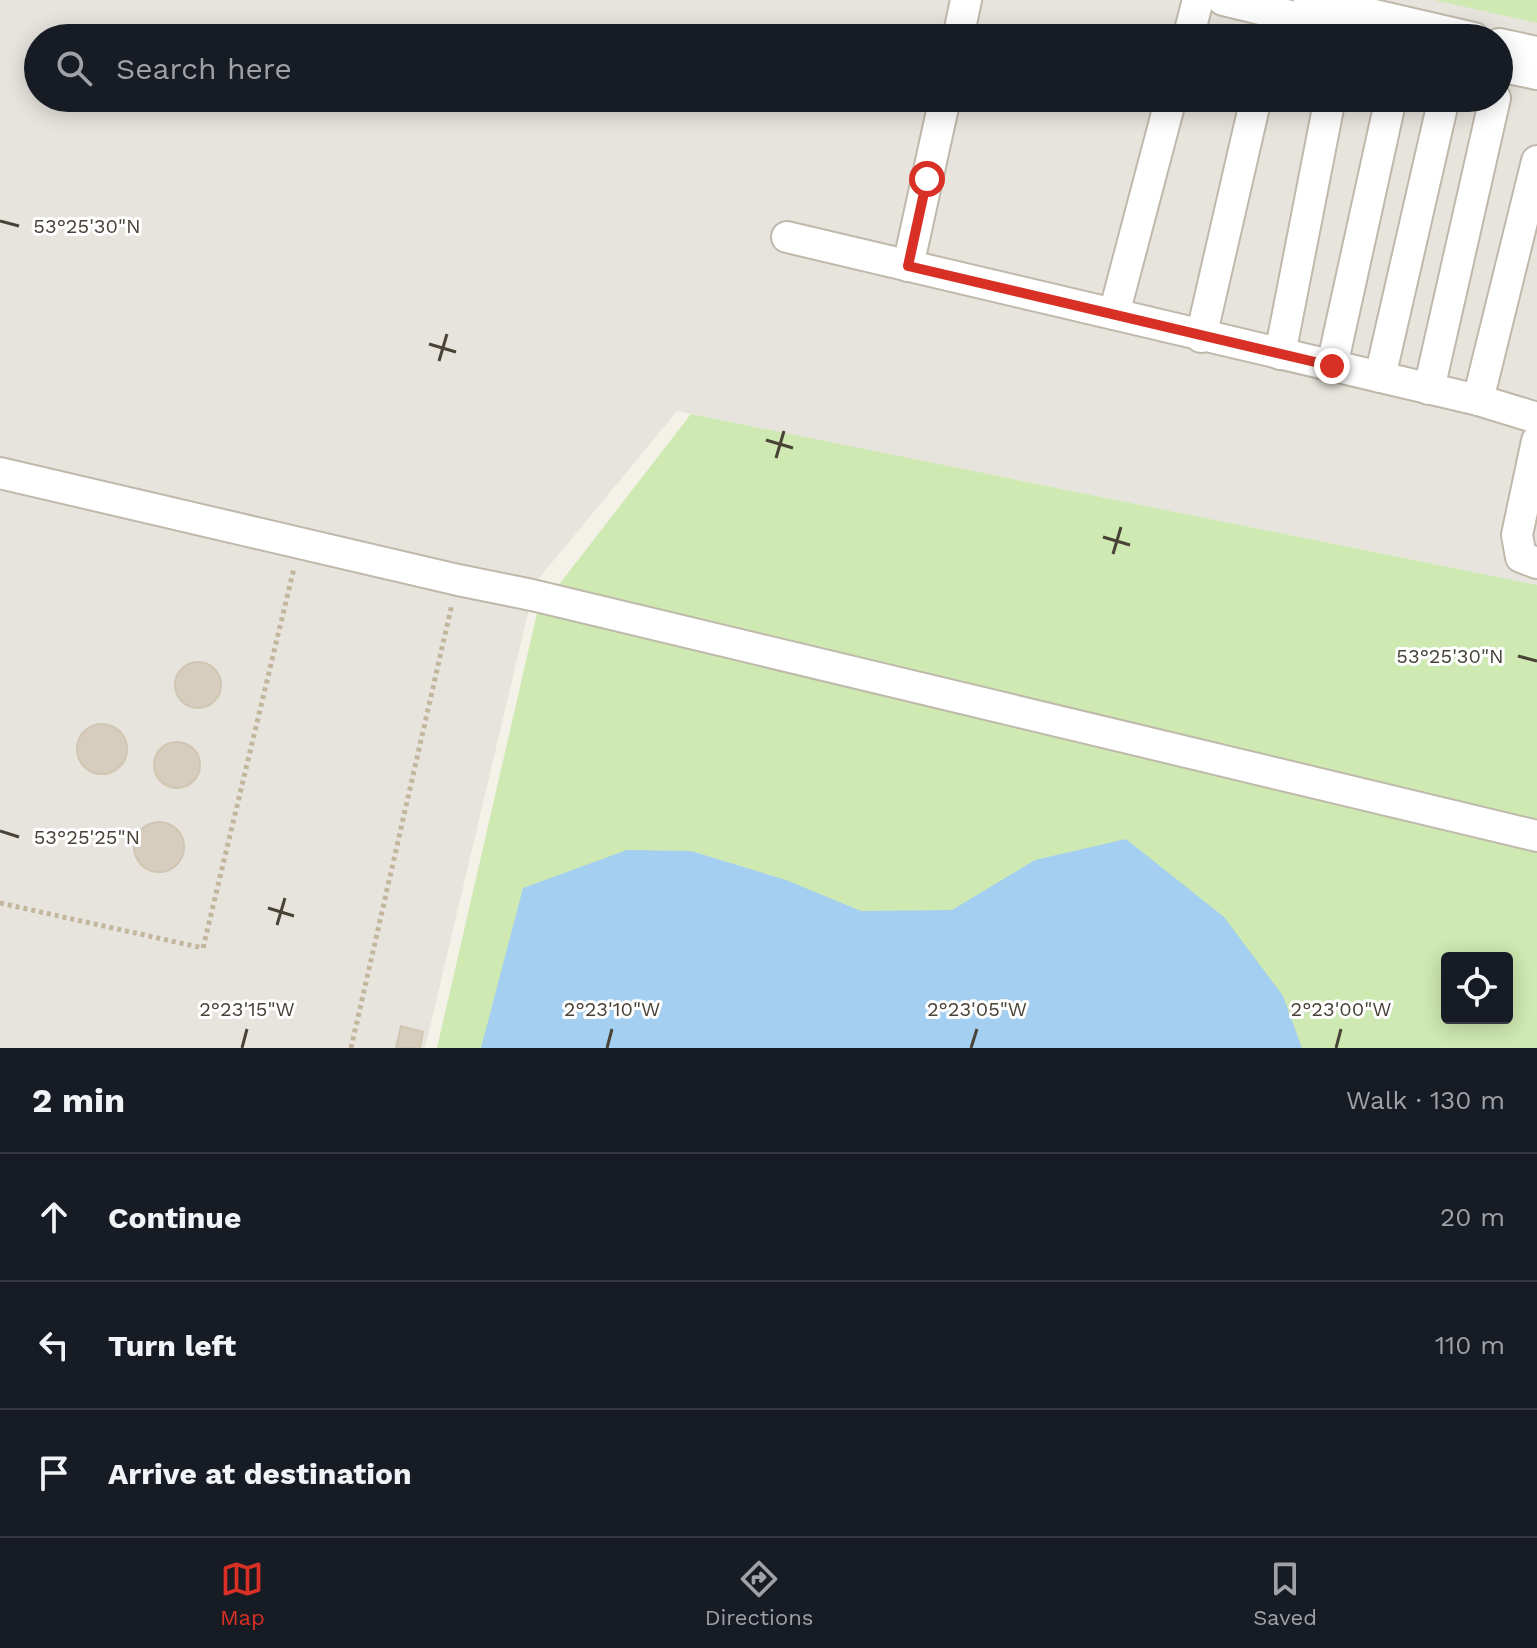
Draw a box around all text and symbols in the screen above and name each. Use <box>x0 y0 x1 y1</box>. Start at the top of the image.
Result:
search box <box>24 24 1513 112</box>
icon: search <box>52 46 96 90</box>
text: Search here <box>116 51 292 86</box>
route start <box>909 161 945 197</box>
text: 53°25'30"N <box>33 214 141 238</box>
route end <box>1314 348 1350 384</box>
text: 53°25'30"N <box>1396 644 1504 668</box>
text: 53°25'25"N <box>34 825 140 849</box>
map controls <box>1441 952 1513 1024</box>
button: locate <box>1441 952 1513 1024</box>
text: 2°23'15"W <box>199 997 295 1021</box>
text: 2°23'10"W <box>564 997 660 1021</box>
text: 2°23'05"W <box>927 997 1027 1021</box>
text: 2°23'00"W <box>1290 997 1392 1021</box>
text: 2 min <box>32 1080 125 1120</box>
text: Walk · 130 m <box>1346 1085 1505 1115</box>
icon: ahead <box>32 1195 76 1239</box>
text: Continue <box>108 1200 241 1235</box>
text: 20 m <box>1440 1202 1505 1232</box>
icon: left <box>32 1323 76 1367</box>
text: Turn left <box>108 1328 236 1363</box>
text: 110 m <box>1435 1330 1505 1360</box>
icon: arrive <box>32 1451 76 1495</box>
text: Arrive at destination <box>108 1456 412 1491</box>
tab: Map <box>220 1557 265 1630</box>
tab: Directions <box>705 1557 813 1630</box>
tab: Saved <box>1253 1557 1317 1630</box>

